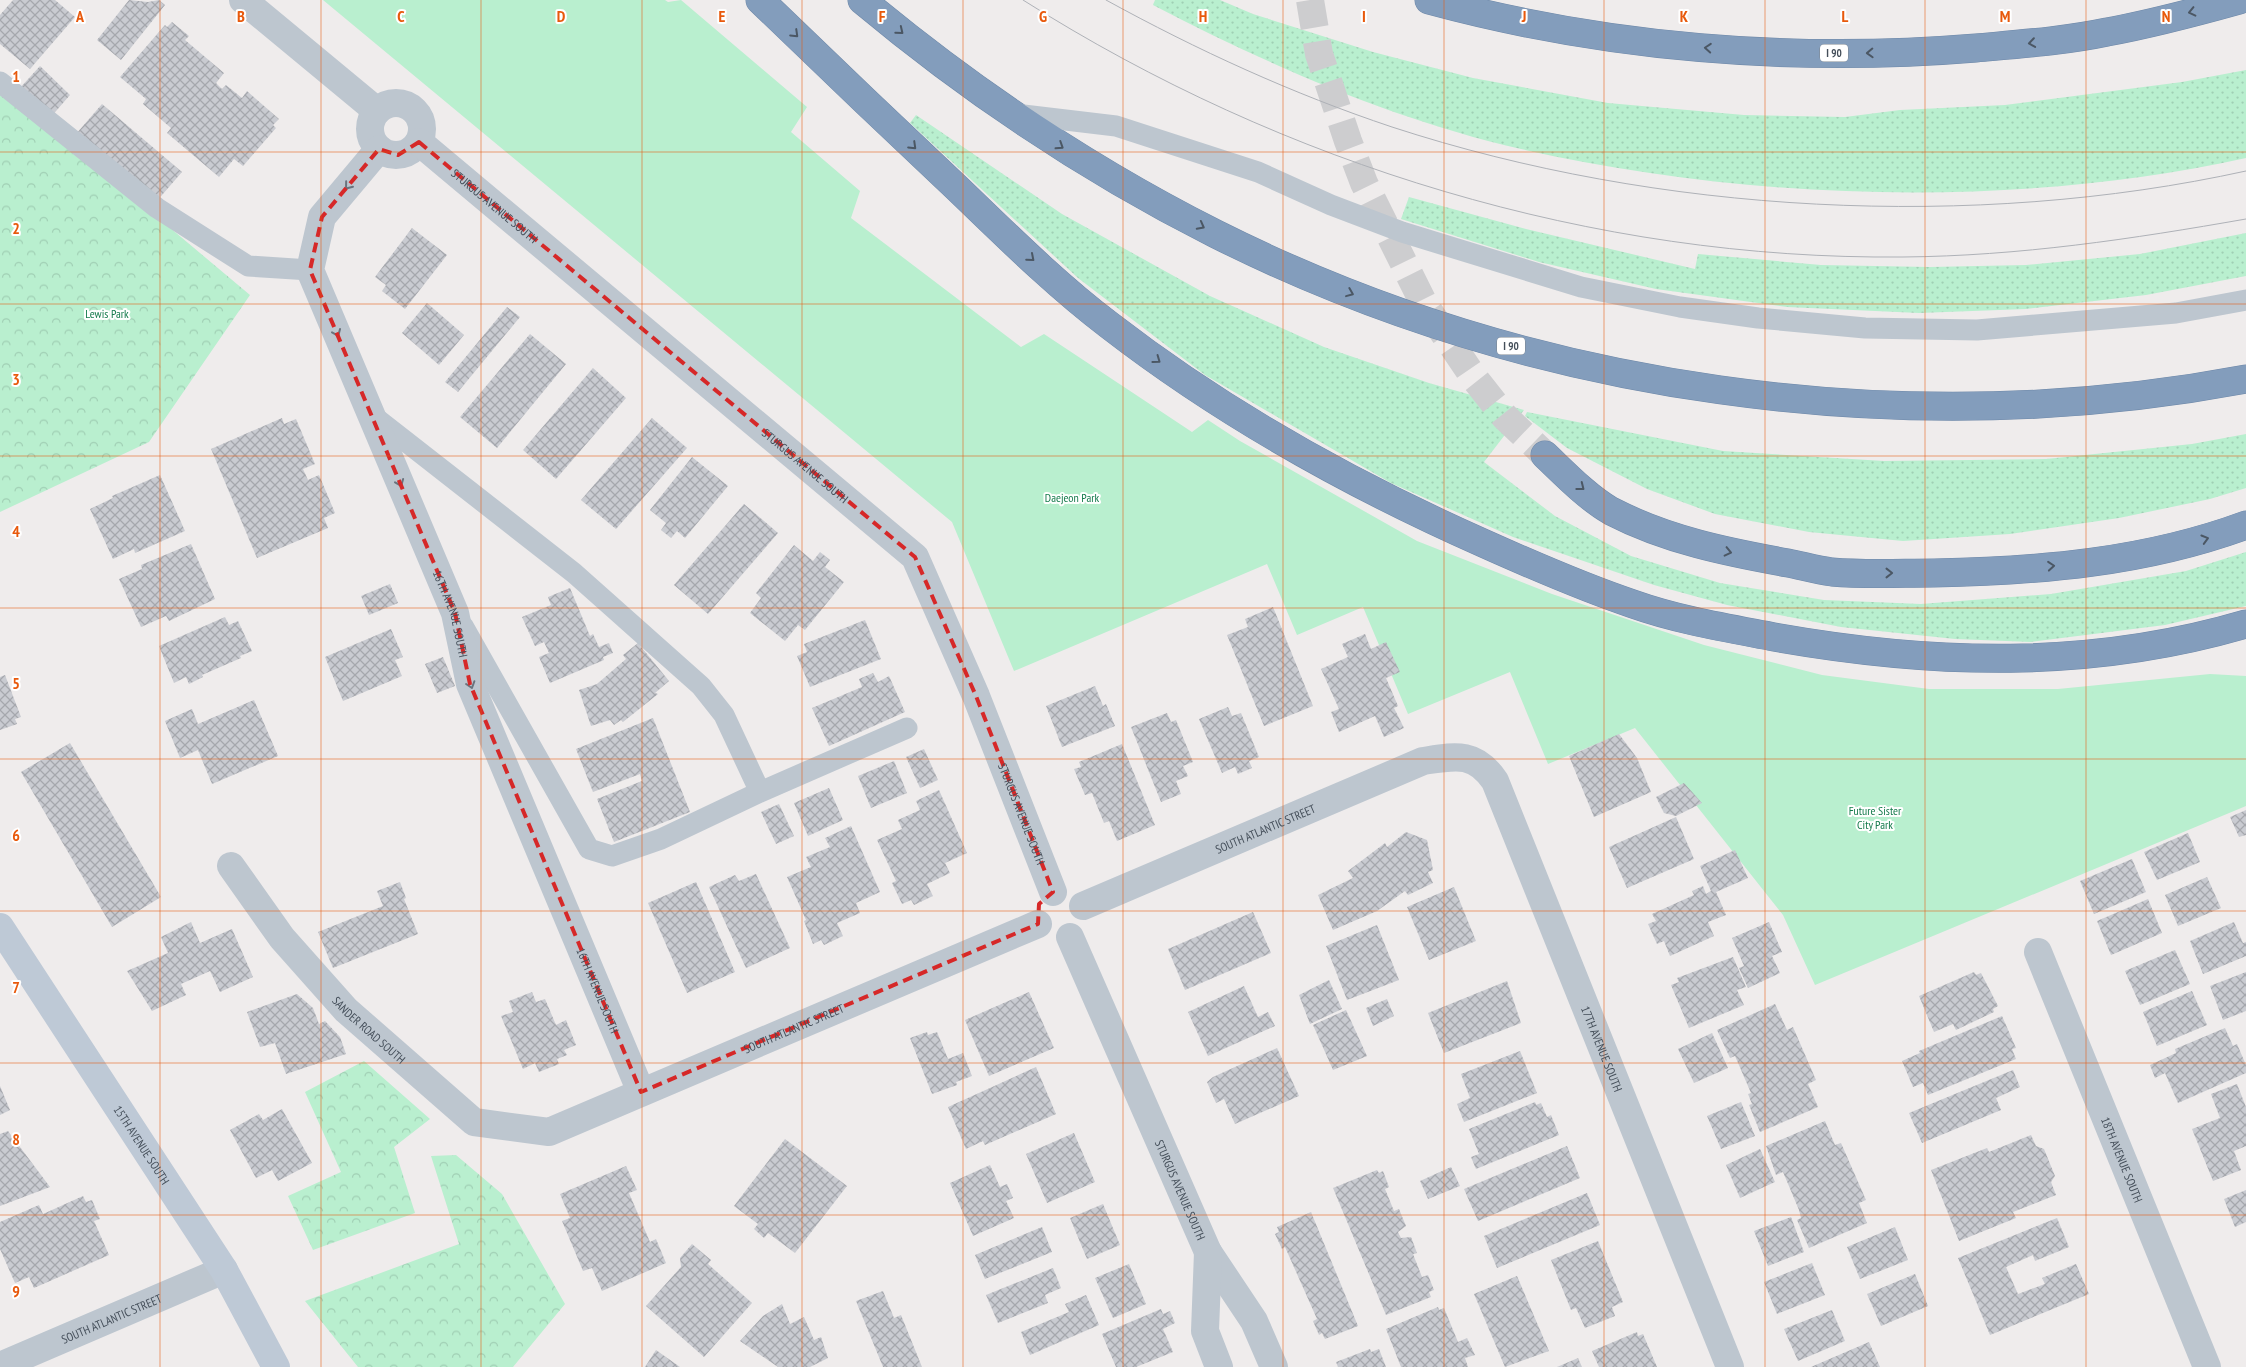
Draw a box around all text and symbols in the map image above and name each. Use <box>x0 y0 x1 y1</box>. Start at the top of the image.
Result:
text: A <box>75 6 85 26</box>
text: B <box>237 6 245 26</box>
text: C <box>397 6 405 26</box>
text: D <box>557 6 566 26</box>
text: E <box>719 6 726 26</box>
text: F <box>879 6 886 26</box>
text: G <box>1039 6 1047 26</box>
text: H <box>1199 6 1207 26</box>
text: I <box>1362 6 1366 26</box>
text: J <box>1521 6 1526 26</box>
text: K <box>1680 6 1689 26</box>
text: L <box>1842 6 1849 26</box>
text: M <box>2000 6 2010 26</box>
text: N <box>2162 6 2170 26</box>
one-way arrow <box>2187 6 2196 17</box>
one-way arrow <box>894 25 903 33</box>
one-way arrow <box>790 28 799 37</box>
one-way arrow <box>2028 37 2037 47</box>
one-way arrow <box>1704 42 1712 53</box>
road number: I 90 <box>1820 44 1848 62</box>
one-way arrow <box>1866 48 1874 59</box>
text: 1 <box>12 66 20 86</box>
one-way arrow <box>907 140 916 149</box>
one-way arrow <box>1055 140 1064 149</box>
street label: STURGUS AVENUE SOUTH <box>449 165 541 246</box>
one-way arrow <box>345 180 353 189</box>
text: 2 <box>12 218 20 238</box>
one-way arrow <box>1196 220 1205 230</box>
one-way arrow <box>1025 252 1034 260</box>
one-way arrow <box>1345 286 1354 297</box>
park label: Lewis Park <box>85 306 129 321</box>
one-way arrow <box>331 328 342 337</box>
road number: I 90 <box>1497 338 1525 354</box>
one-way arrow <box>1151 355 1160 363</box>
text: 3 <box>12 369 20 389</box>
street label: STURGUS AVENUE SOUTH <box>759 425 852 506</box>
one-way arrow <box>395 478 405 486</box>
one-way arrow <box>1575 482 1584 490</box>
park label: Daejeon Park <box>1045 490 1100 505</box>
text: 4 <box>12 521 20 541</box>
one-way arrow <box>2201 534 2209 544</box>
one-way arrow <box>1724 547 1732 557</box>
one-way arrow <box>2047 561 2055 572</box>
street label: 16TH AVENUE SOUTH <box>430 568 472 659</box>
one-way arrow <box>1886 568 1893 578</box>
text: 5 <box>12 673 20 693</box>
one-way arrow <box>465 680 475 688</box>
street label: STURGUS AVENUE SOUTH <box>996 761 1049 867</box>
street label: SOUTH ATLANTIC STREET <box>1213 800 1318 856</box>
park label: Future Sister City Park <box>1849 803 1902 832</box>
text: 6 <box>12 825 20 845</box>
street label: 16TH AVENUE SOUTH <box>574 945 623 1035</box>
text: 7 <box>12 977 20 997</box>
street label: SANDER ROAD SOUTH <box>330 993 409 1066</box>
street label: SOUTH ATLANTIC STREET <box>741 1000 846 1056</box>
street label: 17TH AVENUE SOUTH <box>1578 1004 1626 1094</box>
street label: 15TH AVENUE SOUTH <box>111 1102 173 1187</box>
street label: 18TH AVENUE SOUTH <box>2098 1114 2147 1204</box>
text: 8 <box>12 1129 20 1149</box>
street label: STURGUS AVENUE SOUTH <box>1152 1137 1209 1242</box>
text: 9 <box>12 1281 20 1301</box>
street label: SOUTH ATLANTIC STREET <box>59 1290 164 1346</box>

